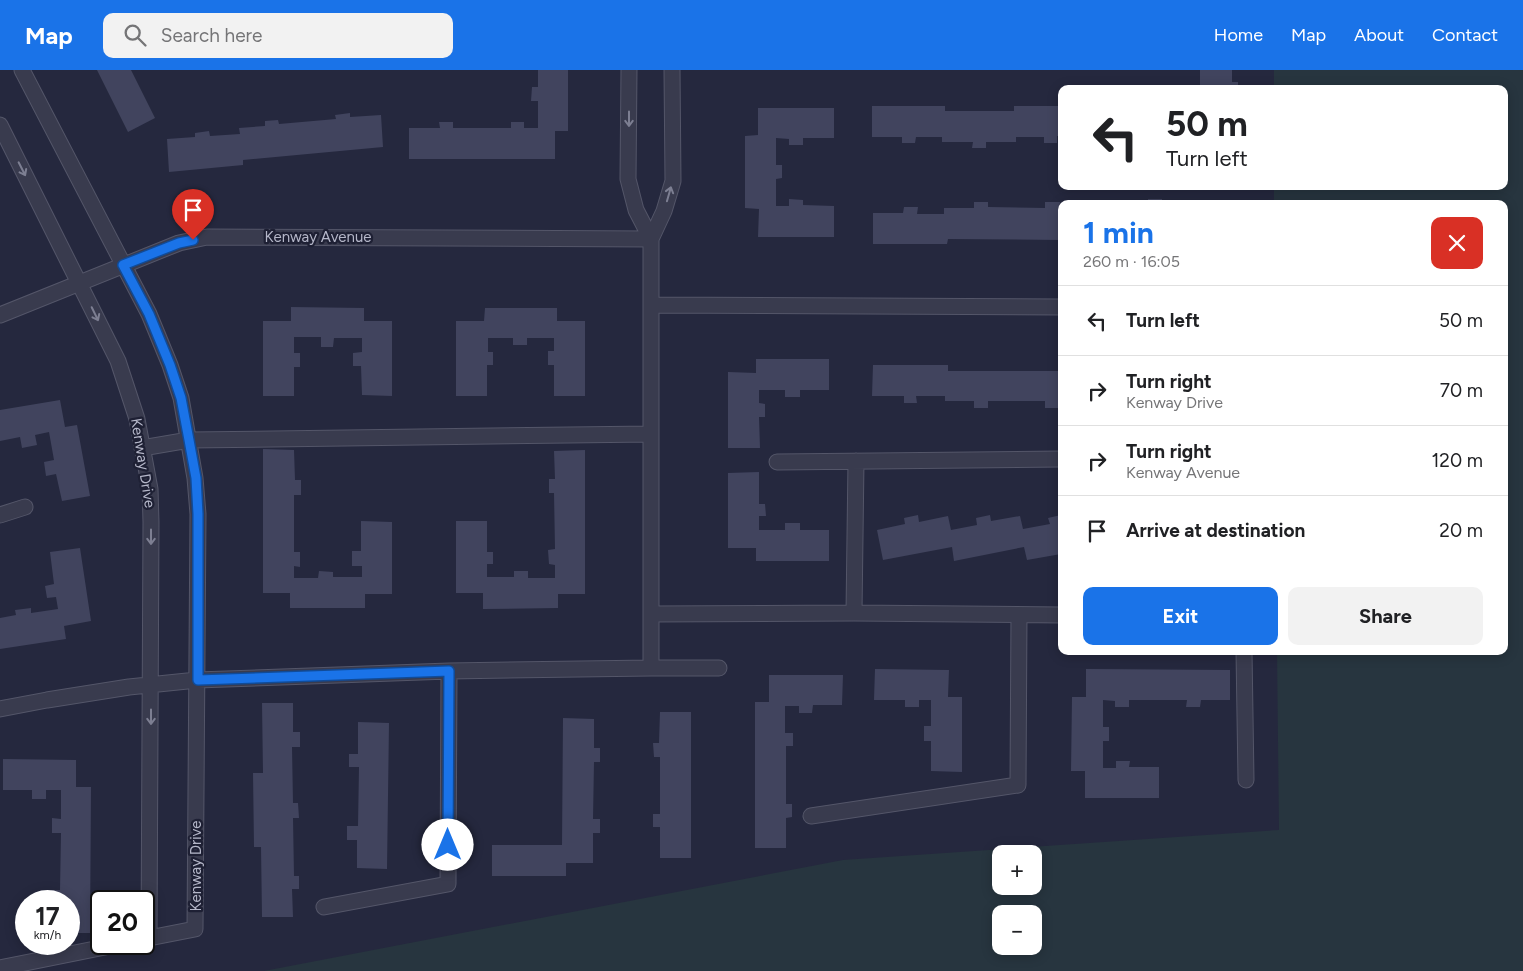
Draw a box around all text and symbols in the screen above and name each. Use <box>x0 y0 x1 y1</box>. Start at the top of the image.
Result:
search box <box>103 13 453 58</box>
text: Map <box>25 21 73 50</box>
icon: search <box>121 21 149 49</box>
text: Search here <box>161 24 262 47</box>
text: Home <box>1214 24 1263 46</box>
text: Map <box>1291 24 1326 46</box>
text: About <box>1354 24 1404 46</box>
text: Contact <box>1432 24 1498 46</box>
text: 50 m <box>1166 103 1248 145</box>
icon: left <box>1083 105 1148 170</box>
one-way arrow <box>624 110 634 126</box>
text: Turn left <box>1166 145 1248 172</box>
one-way arrow <box>17 161 27 176</box>
one-way arrow <box>664 186 674 202</box>
pin <box>172 189 214 240</box>
icon: arrive <box>179 196 207 224</box>
text: 1 min <box>1083 214 1154 251</box>
button: close <box>1431 217 1483 269</box>
street label: Kenway Avenue <box>265 228 371 246</box>
text: 260 m · 16:05 <box>1083 252 1180 271</box>
one-way arrow <box>91 306 100 321</box>
icon: left <box>1083 307 1111 335</box>
text: Turn left <box>1126 309 1200 332</box>
text: 50 m <box>1439 309 1483 332</box>
text: Turn right <box>1126 370 1212 393</box>
icon: right <box>1083 377 1111 405</box>
text: 70 m <box>1440 379 1483 402</box>
text: Kenway Drive <box>1126 393 1223 412</box>
street label: Kenway Drive <box>127 417 159 509</box>
text: Turn right <box>1126 440 1212 463</box>
icon: right <box>1083 447 1111 475</box>
text: 120 m <box>1431 449 1483 472</box>
text: Kenway Avenue <box>1126 463 1240 482</box>
icon: arrive <box>1083 517 1111 545</box>
text: Arrive at destination <box>1126 519 1305 542</box>
text: 20 m <box>1439 519 1483 542</box>
one-way arrow <box>146 528 156 544</box>
button: Exit <box>1083 587 1278 645</box>
button: Share <box>1288 587 1483 645</box>
one-way arrow <box>146 708 156 724</box>
position arrow <box>421 818 473 870</box>
street label: Kenway Drive <box>187 821 205 911</box>
map controls <box>992 845 1042 955</box>
button: + <box>992 845 1042 895</box>
speed limit sign: 20 <box>90 890 155 955</box>
text: 17 <box>35 901 60 931</box>
button: − <box>992 905 1042 955</box>
text: km/h <box>34 928 61 942</box>

